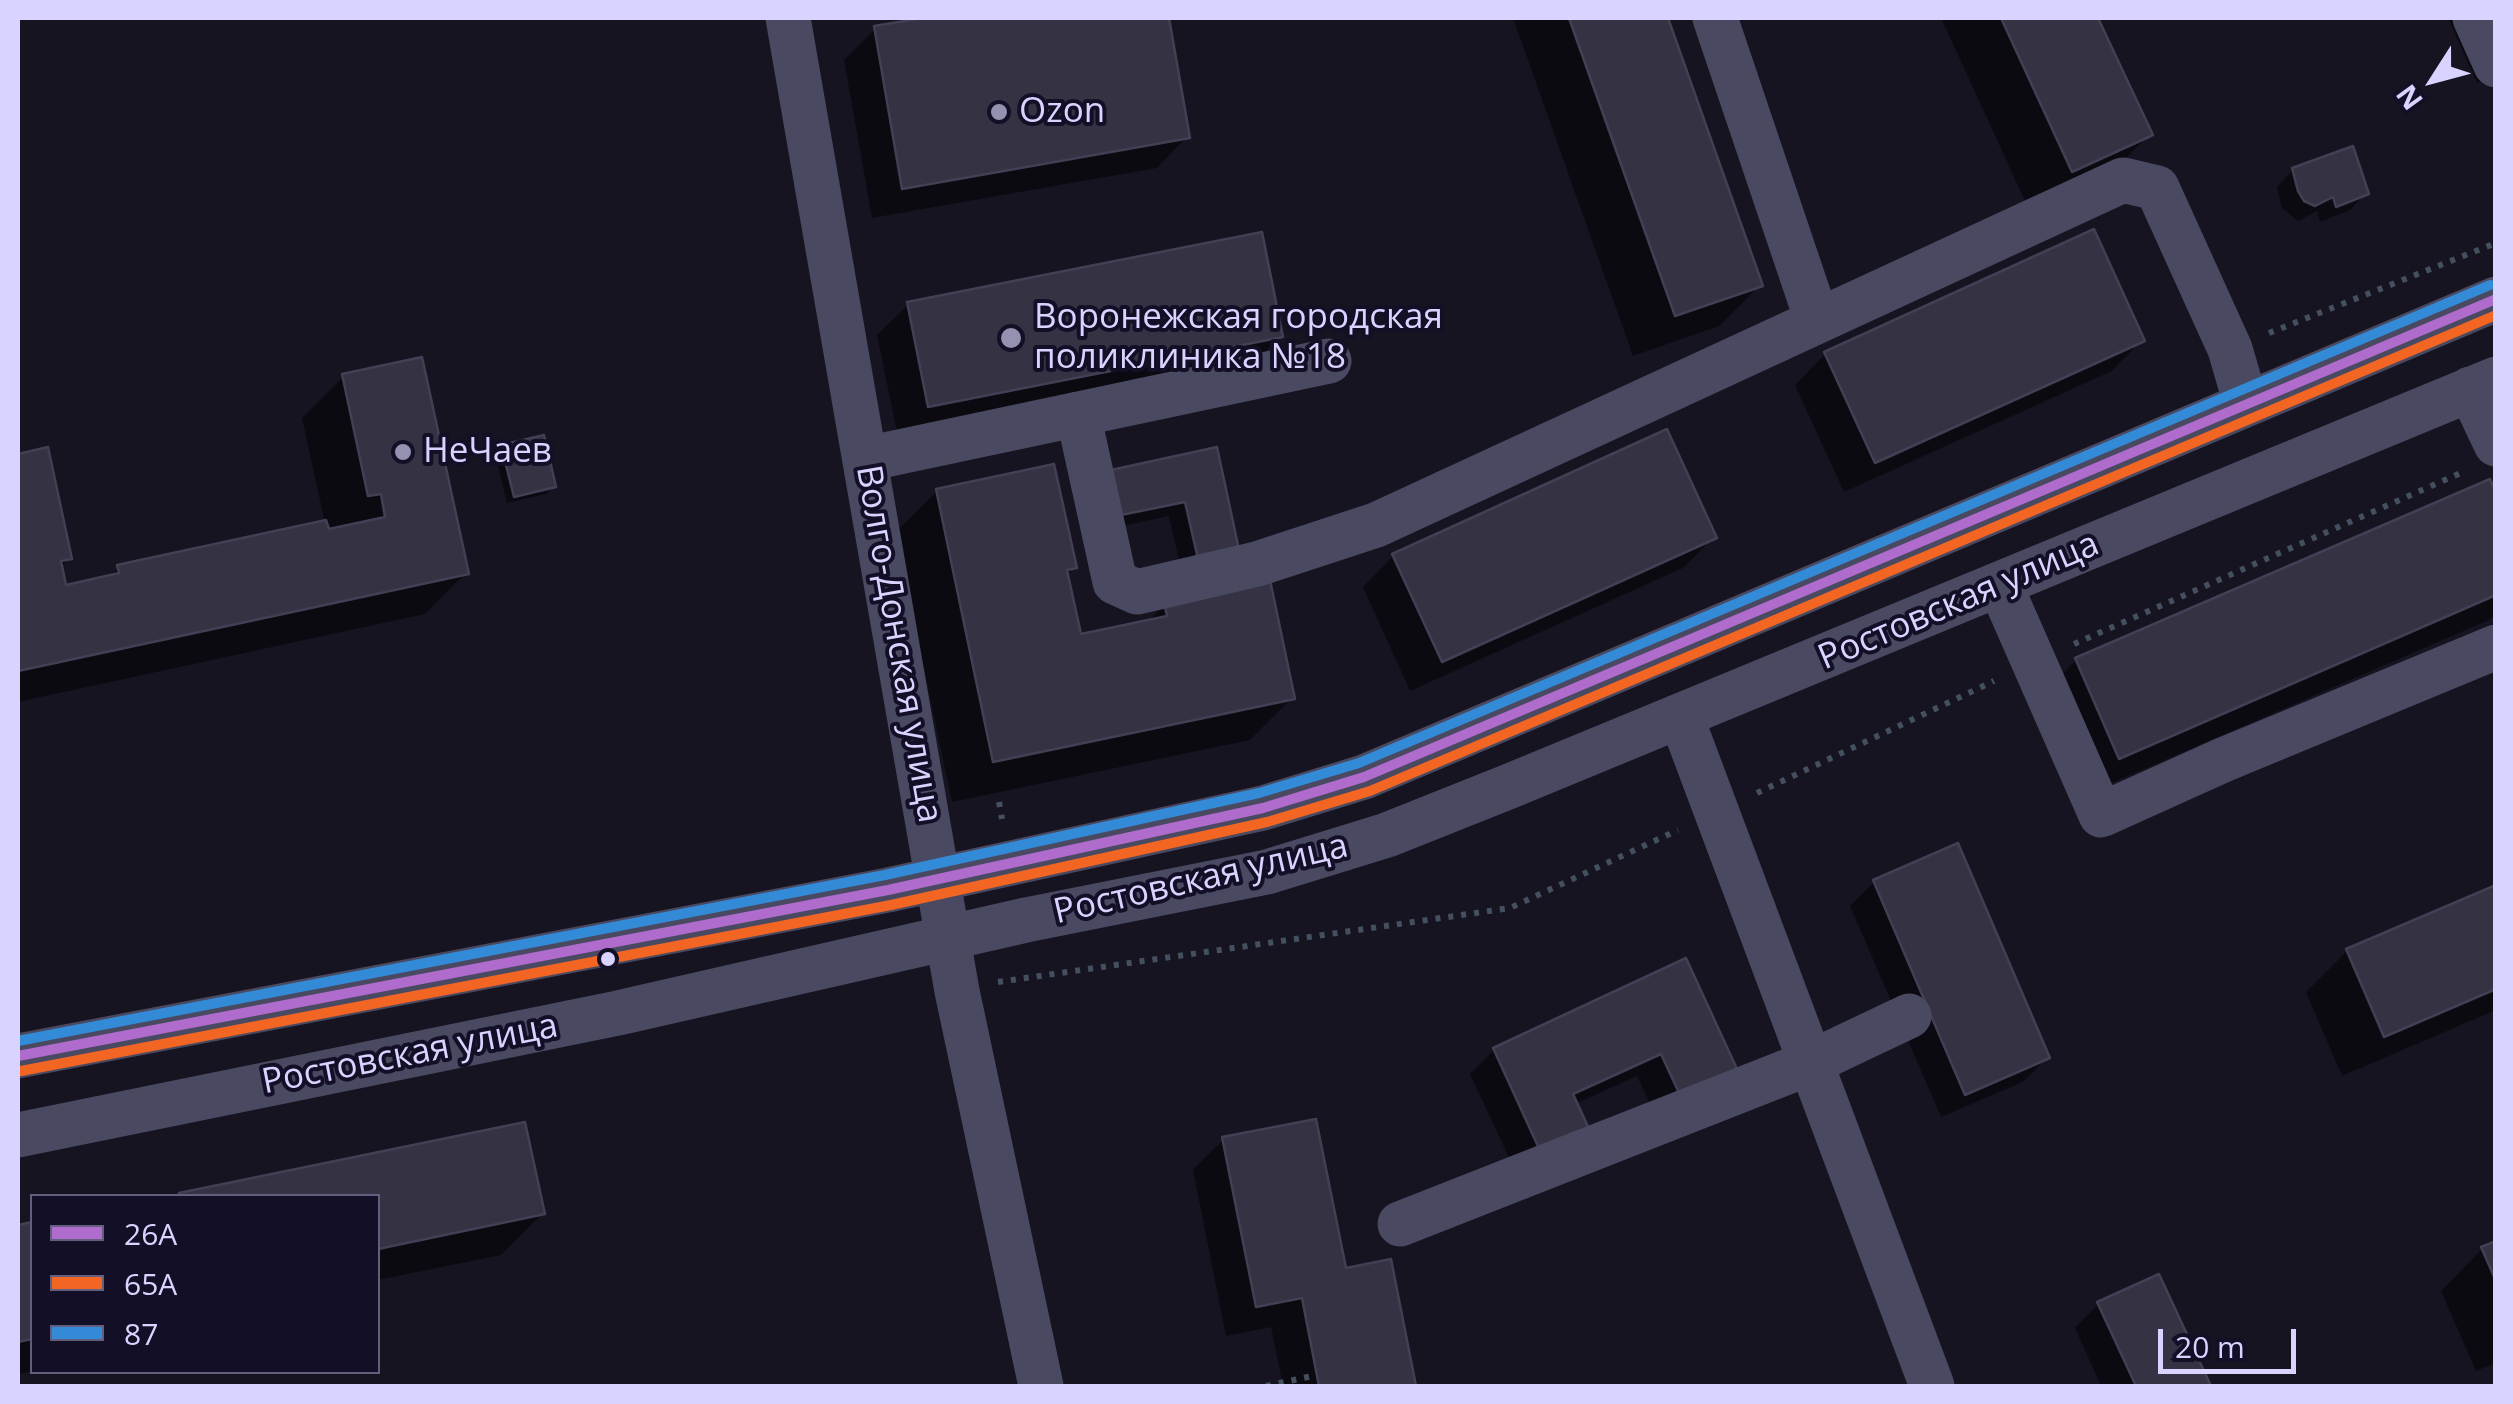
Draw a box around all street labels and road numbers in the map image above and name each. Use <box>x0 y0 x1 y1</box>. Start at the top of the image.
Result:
street label: Волго-Донская улица <box>846 462 950 826</box>
street label: Ростовская улица <box>1813 524 2105 680</box>
street label: Ростовская улица <box>1050 826 1352 934</box>
street label: Ростовская улица <box>259 1006 561 1104</box>

